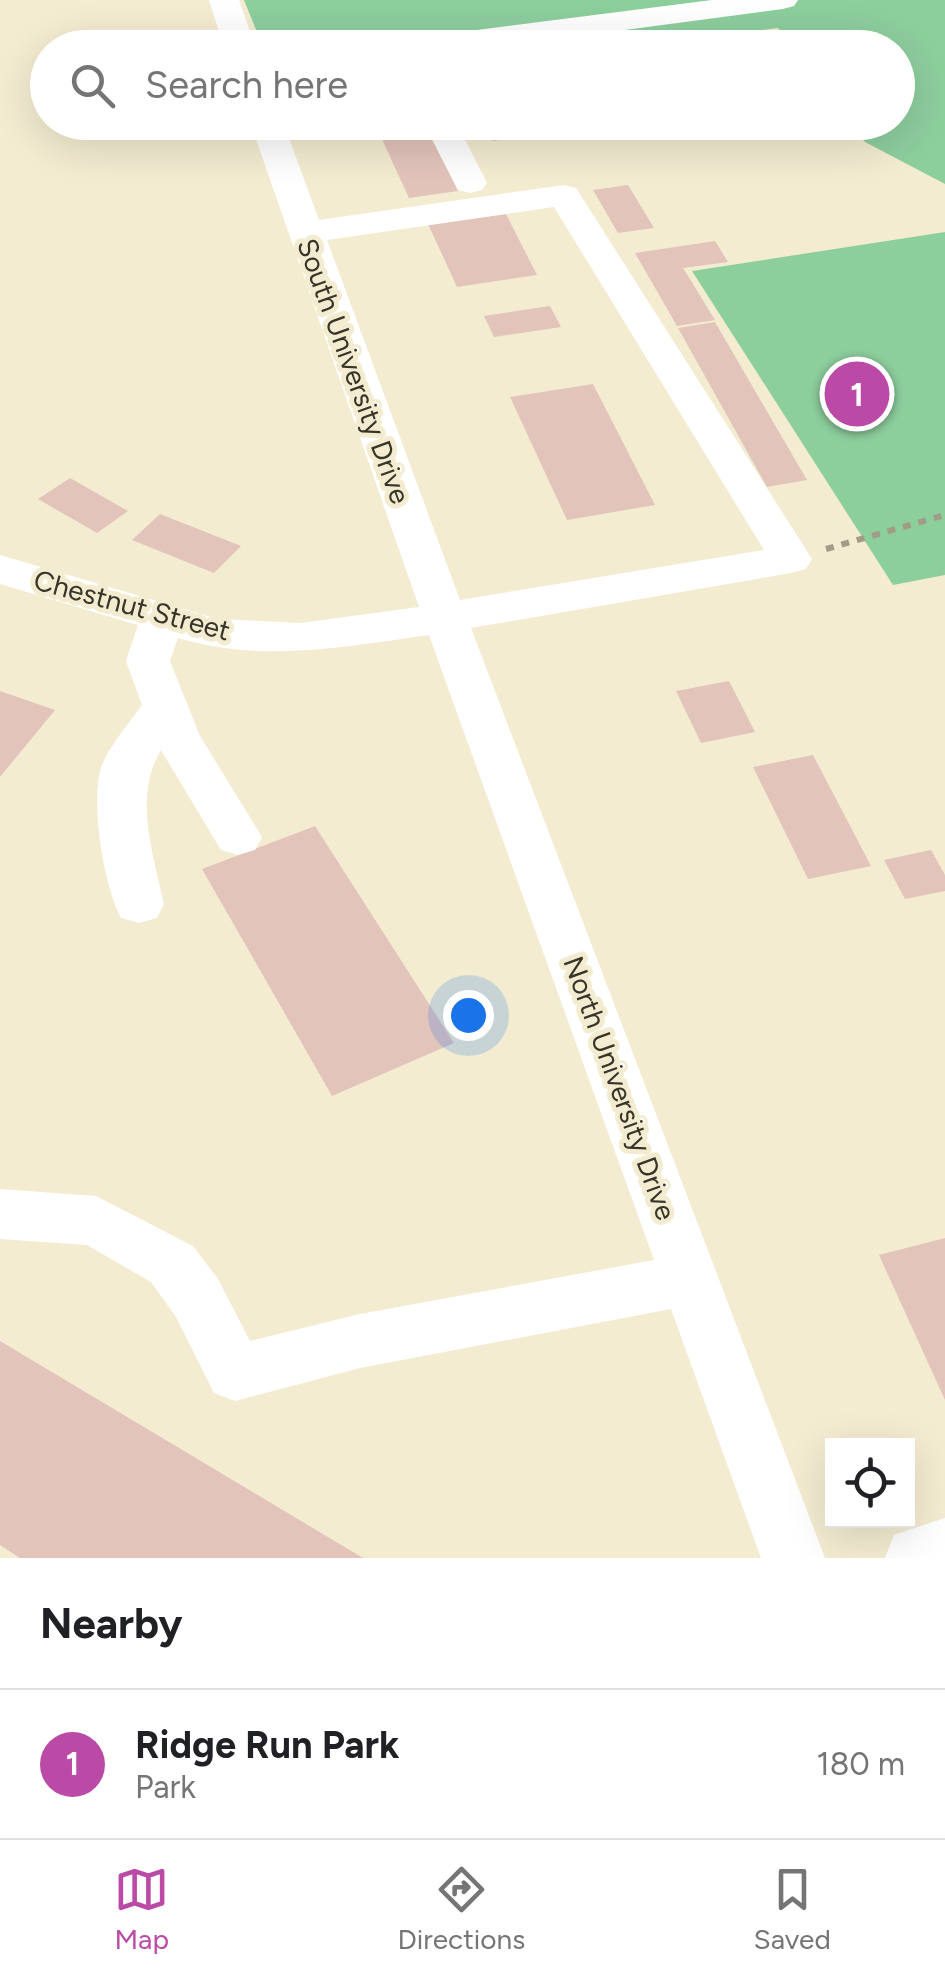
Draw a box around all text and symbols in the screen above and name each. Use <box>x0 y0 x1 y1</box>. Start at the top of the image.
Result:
search box <box>30 30 915 140</box>
icon: search <box>65 58 120 113</box>
text: Search here <box>145 62 348 108</box>
street label: South University Drive <box>290 234 418 508</box>
pin: 1 <box>824 356 890 432</box>
street label: Chestnut Street <box>30 562 234 648</box>
street label: North University Drive <box>556 952 684 1224</box>
your location <box>443 990 494 1041</box>
map controls <box>825 1438 915 1528</box>
button: locate <box>825 1438 915 1528</box>
text: Nearby <box>40 1598 182 1649</box>
text: Ridge Run Park <box>135 1722 399 1768</box>
text: 1 <box>66 1745 79 1783</box>
text: 180 m <box>816 1745 905 1783</box>
text: Park <box>135 1768 196 1806</box>
tab: Map <box>114 1862 169 1956</box>
tab: Directions <box>398 1862 525 1956</box>
tab: Saved <box>754 1862 831 1956</box>

